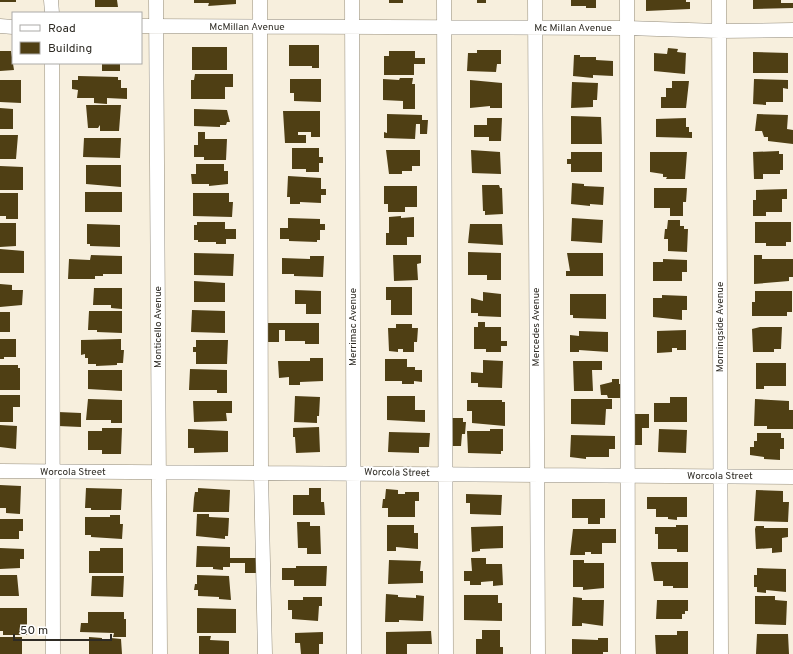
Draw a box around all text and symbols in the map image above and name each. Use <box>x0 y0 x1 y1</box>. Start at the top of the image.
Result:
legend <box>12 12 142 64</box>
text: Road <box>48 21 76 37</box>
street label: McMillan Avenue <box>209 21 285 34</box>
street label: Mc Millan Avenue <box>534 22 612 35</box>
text: Building <box>48 41 92 57</box>
street label: Morningside Avenue <box>714 282 727 372</box>
street label: Monticello Avenue <box>152 286 165 368</box>
street label: Merrimac Avenue <box>347 288 360 366</box>
street label: Mercedes Avenue <box>530 288 543 366</box>
street label: Worcola Street <box>40 466 106 479</box>
street label: Worcola Street <box>364 466 430 480</box>
street label: Worcola Street <box>687 470 753 483</box>
scale bar <box>14 616 111 642</box>
text: 50 m <box>20 623 48 639</box>

